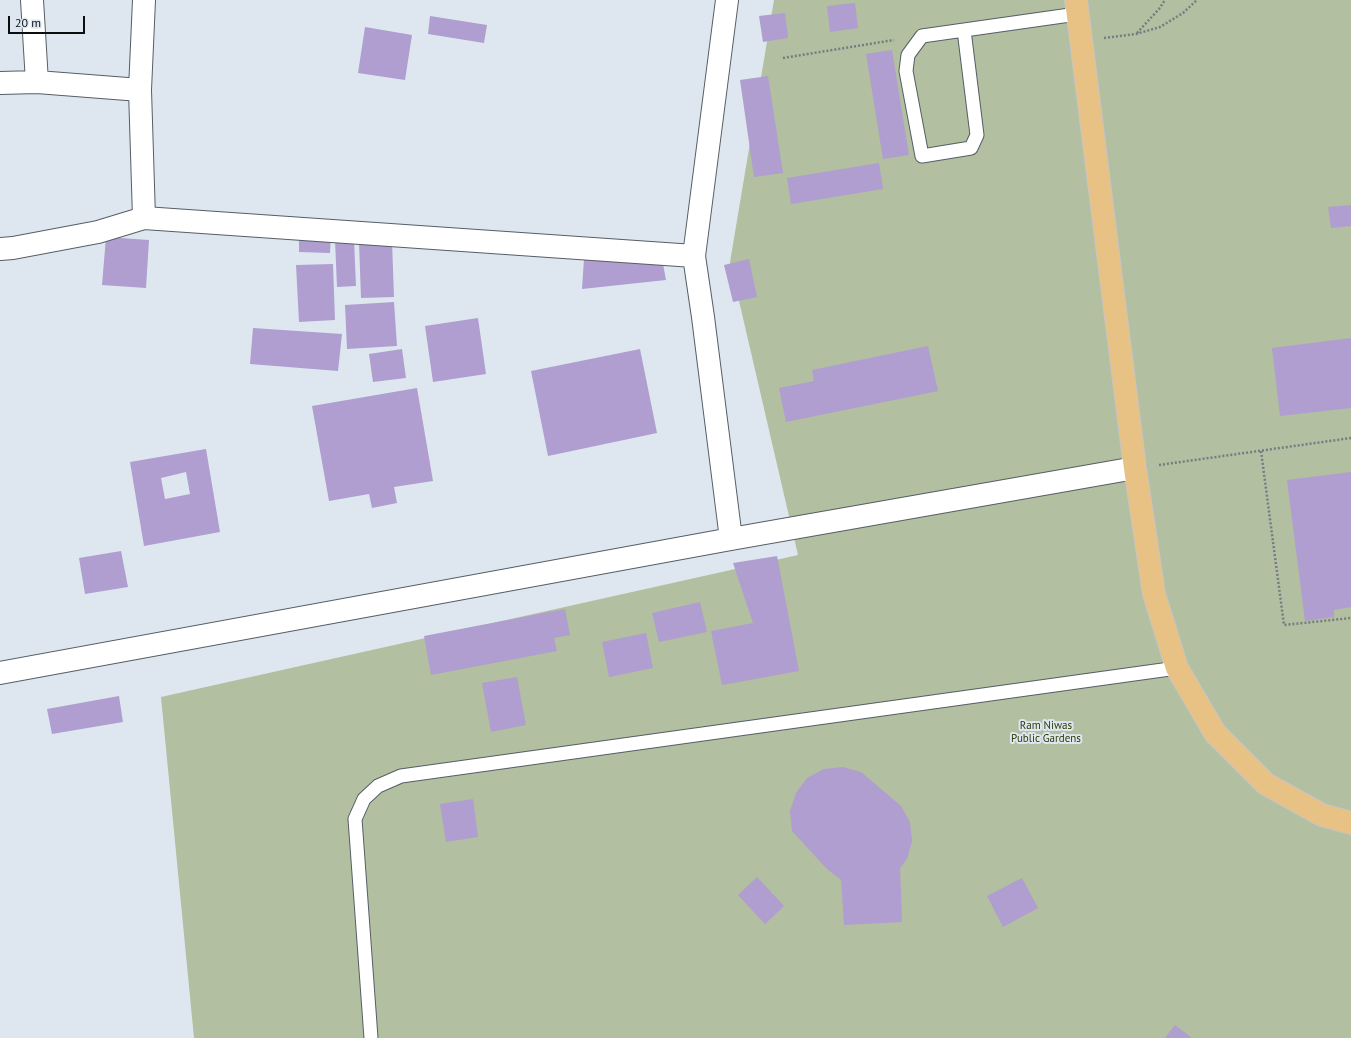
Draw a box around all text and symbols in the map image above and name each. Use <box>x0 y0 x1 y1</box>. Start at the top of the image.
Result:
scale bar <box>10 8 87 34</box>
text: 20 m <box>15 15 41 30</box>
park label: Ram Niwas Public Gardens <box>1011 719 1081 745</box>

